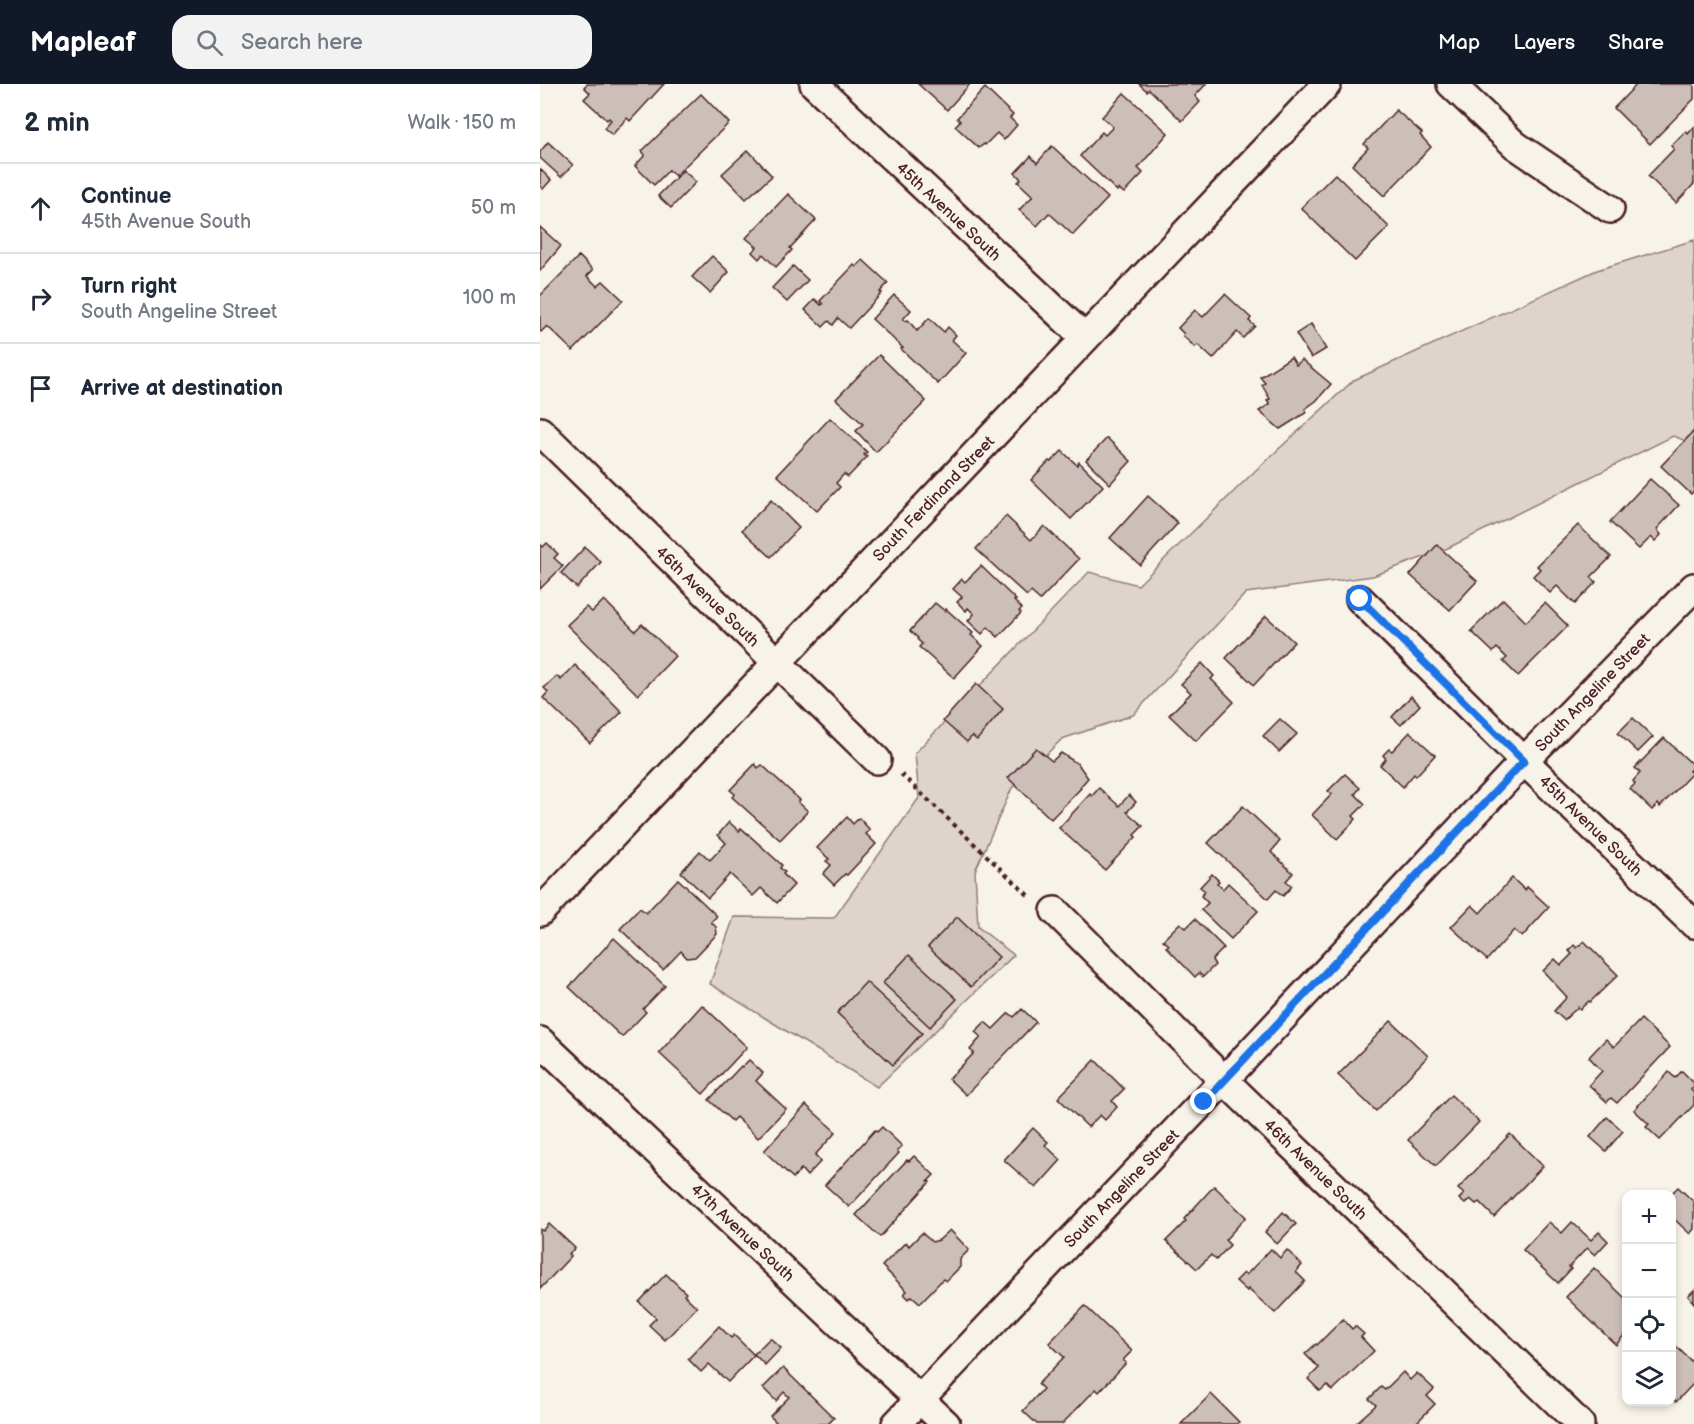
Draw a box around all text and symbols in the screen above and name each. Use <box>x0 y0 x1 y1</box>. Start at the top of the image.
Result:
search box <box>172 15 592 69</box>
text: Mapleaf <box>30 26 136 59</box>
icon: search <box>193 26 226 59</box>
text: Search here <box>241 29 363 56</box>
text: Map <box>1438 30 1480 55</box>
text: Layers <box>1513 30 1575 55</box>
text: Share <box>1608 30 1664 55</box>
text: 2 min <box>24 108 90 139</box>
text: Walk · 150 m <box>407 111 516 135</box>
street label: 45th Avenue South <box>892 159 1004 266</box>
text: Continue <box>81 183 171 210</box>
icon: ahead <box>24 192 57 225</box>
text: 50 m <box>471 196 516 220</box>
text: 45th Avenue South <box>81 210 251 234</box>
text: Turn right <box>81 273 177 300</box>
icon: right <box>24 282 57 315</box>
text: 100 m <box>463 286 516 310</box>
text: South Angeline Street <box>81 300 277 324</box>
icon: arrive <box>24 372 57 405</box>
text: Arrive at destination <box>81 375 283 402</box>
street label: South Ferdinand Street <box>869 432 999 566</box>
street label: 46th Avenue South <box>651 543 763 651</box>
route start <box>1346 585 1372 611</box>
street label: South Angeline Street <box>1532 630 1654 756</box>
street label: 45th Avenue South <box>1534 772 1646 880</box>
route end <box>1190 1088 1216 1114</box>
street label: 46th Avenue South <box>1259 1116 1371 1224</box>
street label: South Angeline Street <box>1061 1126 1183 1252</box>
street label: 47th Avenue South <box>686 1180 798 1286</box>
map controls <box>1622 1190 1676 1406</box>
button: + <box>1622 1190 1676 1244</box>
button: − <box>1622 1244 1676 1298</box>
button: locate <box>1622 1298 1676 1352</box>
button: layers <box>1622 1352 1676 1406</box>

